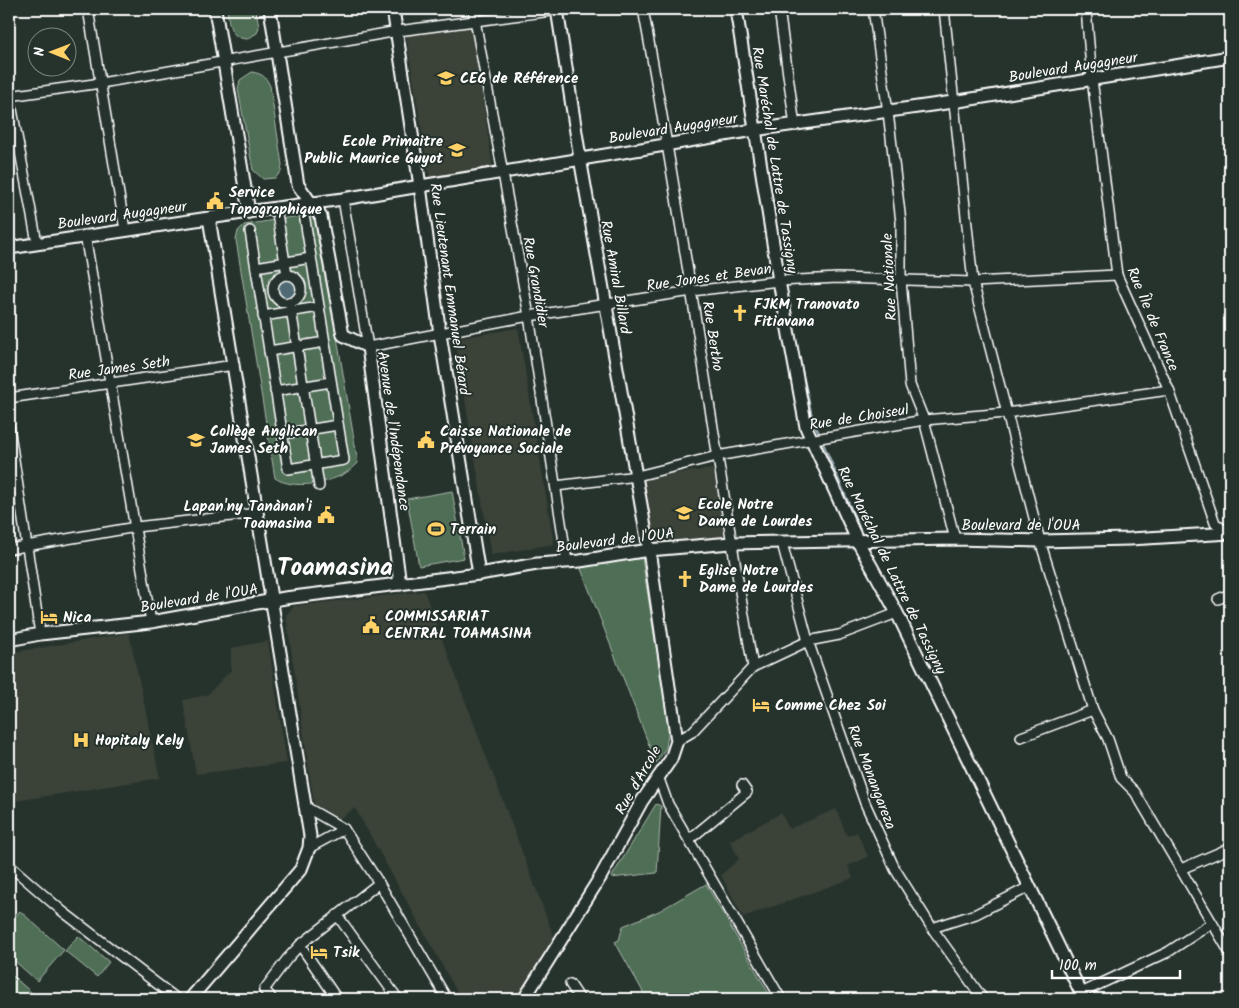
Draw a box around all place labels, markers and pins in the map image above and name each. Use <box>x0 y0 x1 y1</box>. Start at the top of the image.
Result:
place label: CEG de Référence <box>460 67 579 91</box>
school or university icon: CEG de Référence <box>436 68 456 88</box>
place label: Ecole Primaitre Public Maurice Guyot <box>304 130 444 171</box>
school or university icon: Ecole Primaitre Public Maurice Guyot <box>447 140 467 160</box>
place label: Service Topographique <box>229 181 323 222</box>
public building icon: Service Topographique <box>205 191 225 211</box>
place label: FJKM Tranovato Fitiavana <box>754 293 860 334</box>
church icon: FJKM Tranovato Fitiavana <box>730 303 750 323</box>
place label: Collège Anglican James Seth <box>210 420 317 461</box>
place label: Caisse Nationale de Prévoyance Sociale <box>440 420 572 461</box>
school or university icon: Collège Anglican James Seth <box>186 430 206 450</box>
public building icon: Caisse Nationale de Prévoyance Sociale <box>416 430 436 450</box>
place label: Ecole Notre Dame de Lourdes <box>698 493 812 534</box>
place label: Lapan'ny Tanànan'i Toamasina <box>184 495 313 536</box>
school or university icon: Ecole Notre Dame de Lourdes <box>674 503 694 523</box>
public building icon: Lapan'ny Tanànan'i Toamasina <box>316 505 336 525</box>
place label: Terrain <box>450 518 496 542</box>
sports icon: Terrain <box>426 519 446 539</box>
place label: Eglise Notre Dame de Lourdes <box>699 559 813 600</box>
church icon: Eglise Notre Dame de Lourdes <box>675 569 695 589</box>
place label: COMMISSARIAT CENTRAL TOAMASINA <box>385 605 532 646</box>
place label: Nica <box>63 606 92 630</box>
hotel icon: Nica <box>39 607 59 627</box>
public building icon: COMMISSARIAT CENTRAL TOAMASINA <box>361 615 381 635</box>
place label: Comme Chez Soi <box>775 694 887 718</box>
hotel icon: Comme Chez Soi <box>751 695 771 715</box>
place label: Hopitaly Kely <box>95 729 184 753</box>
hospital icon: Hopitaly Kely <box>71 730 91 750</box>
place label: Tsik <box>333 941 360 965</box>
hotel icon: Tsik <box>309 942 329 962</box>

